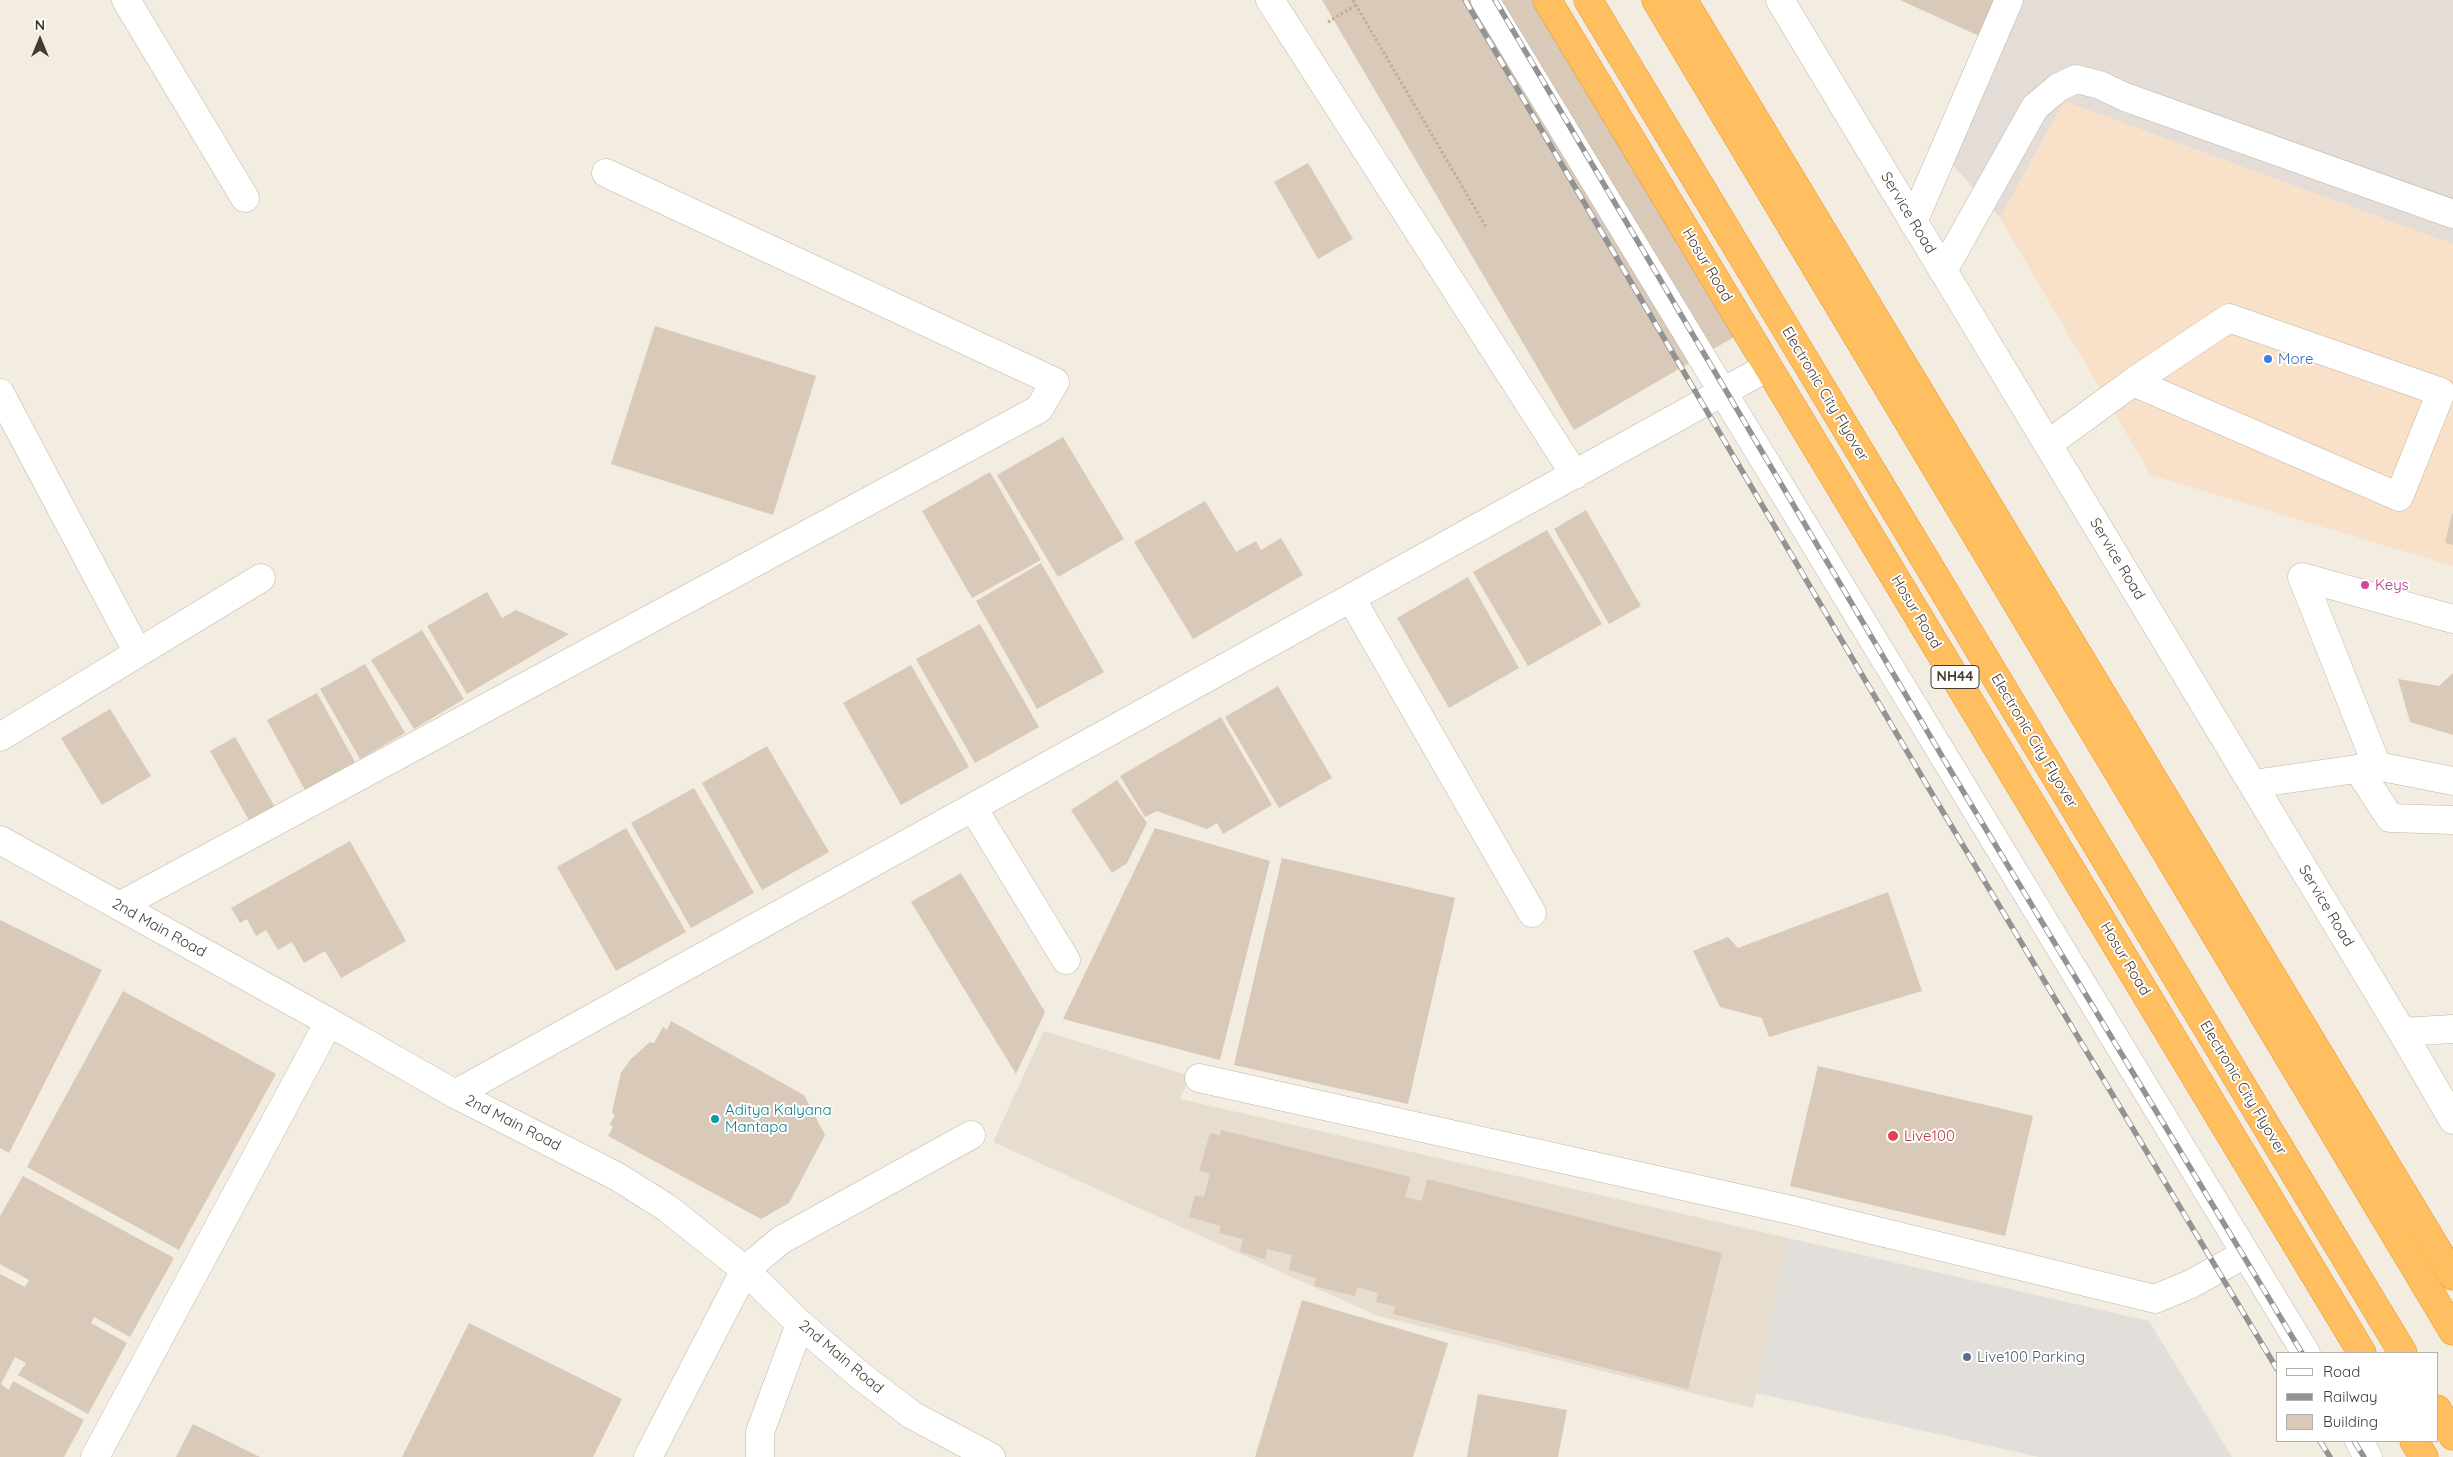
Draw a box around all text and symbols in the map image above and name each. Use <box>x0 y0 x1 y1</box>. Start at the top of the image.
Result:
north arrow <box>15 15 65 65</box>
text: N <box>35 16 45 34</box>
street label: Service Road <box>1877 169 1939 257</box>
street label: Hosur Road <box>1678 225 1736 305</box>
street label: Electronic City Flyover <box>1778 324 1872 464</box>
place label: More <box>2278 350 2313 368</box>
marker: More <box>2262 353 2274 365</box>
street label: Service Road <box>2086 515 2148 603</box>
street label: Hosur Road <box>1887 572 1945 652</box>
place label: Keys <box>2375 576 2409 594</box>
marker: Keys <box>2359 579 2371 591</box>
road number: NH44 <box>1931 666 1979 689</box>
street label: Electronic City Flyover <box>1987 671 2081 811</box>
street label: Service Road <box>2295 862 2357 950</box>
street label: 2nd Main Road <box>109 895 209 961</box>
street label: Hosur Road <box>2096 919 2154 999</box>
street label: Electronic City Flyover <box>2196 1018 2290 1158</box>
street label: 2nd Main Road <box>462 1091 564 1155</box>
place label: Aditya Kalyana Mantapa <box>725 1101 832 1136</box>
marker: Aditya Kalyana Mantapa <box>709 1113 721 1125</box>
place label: Live100 <box>1904 1127 1955 1145</box>
marker: Live100 <box>1886 1129 1900 1143</box>
street label: 2nd Main Road <box>795 1316 887 1398</box>
place label: Live100 Parking <box>1977 1348 2085 1366</box>
marker: Live100 Parking <box>1961 1351 1973 1363</box>
legend <box>2276 1352 2438 1442</box>
text: Road <box>2323 1362 2360 1381</box>
text: Railway <box>2323 1387 2378 1406</box>
text: Building <box>2323 1412 2378 1431</box>

